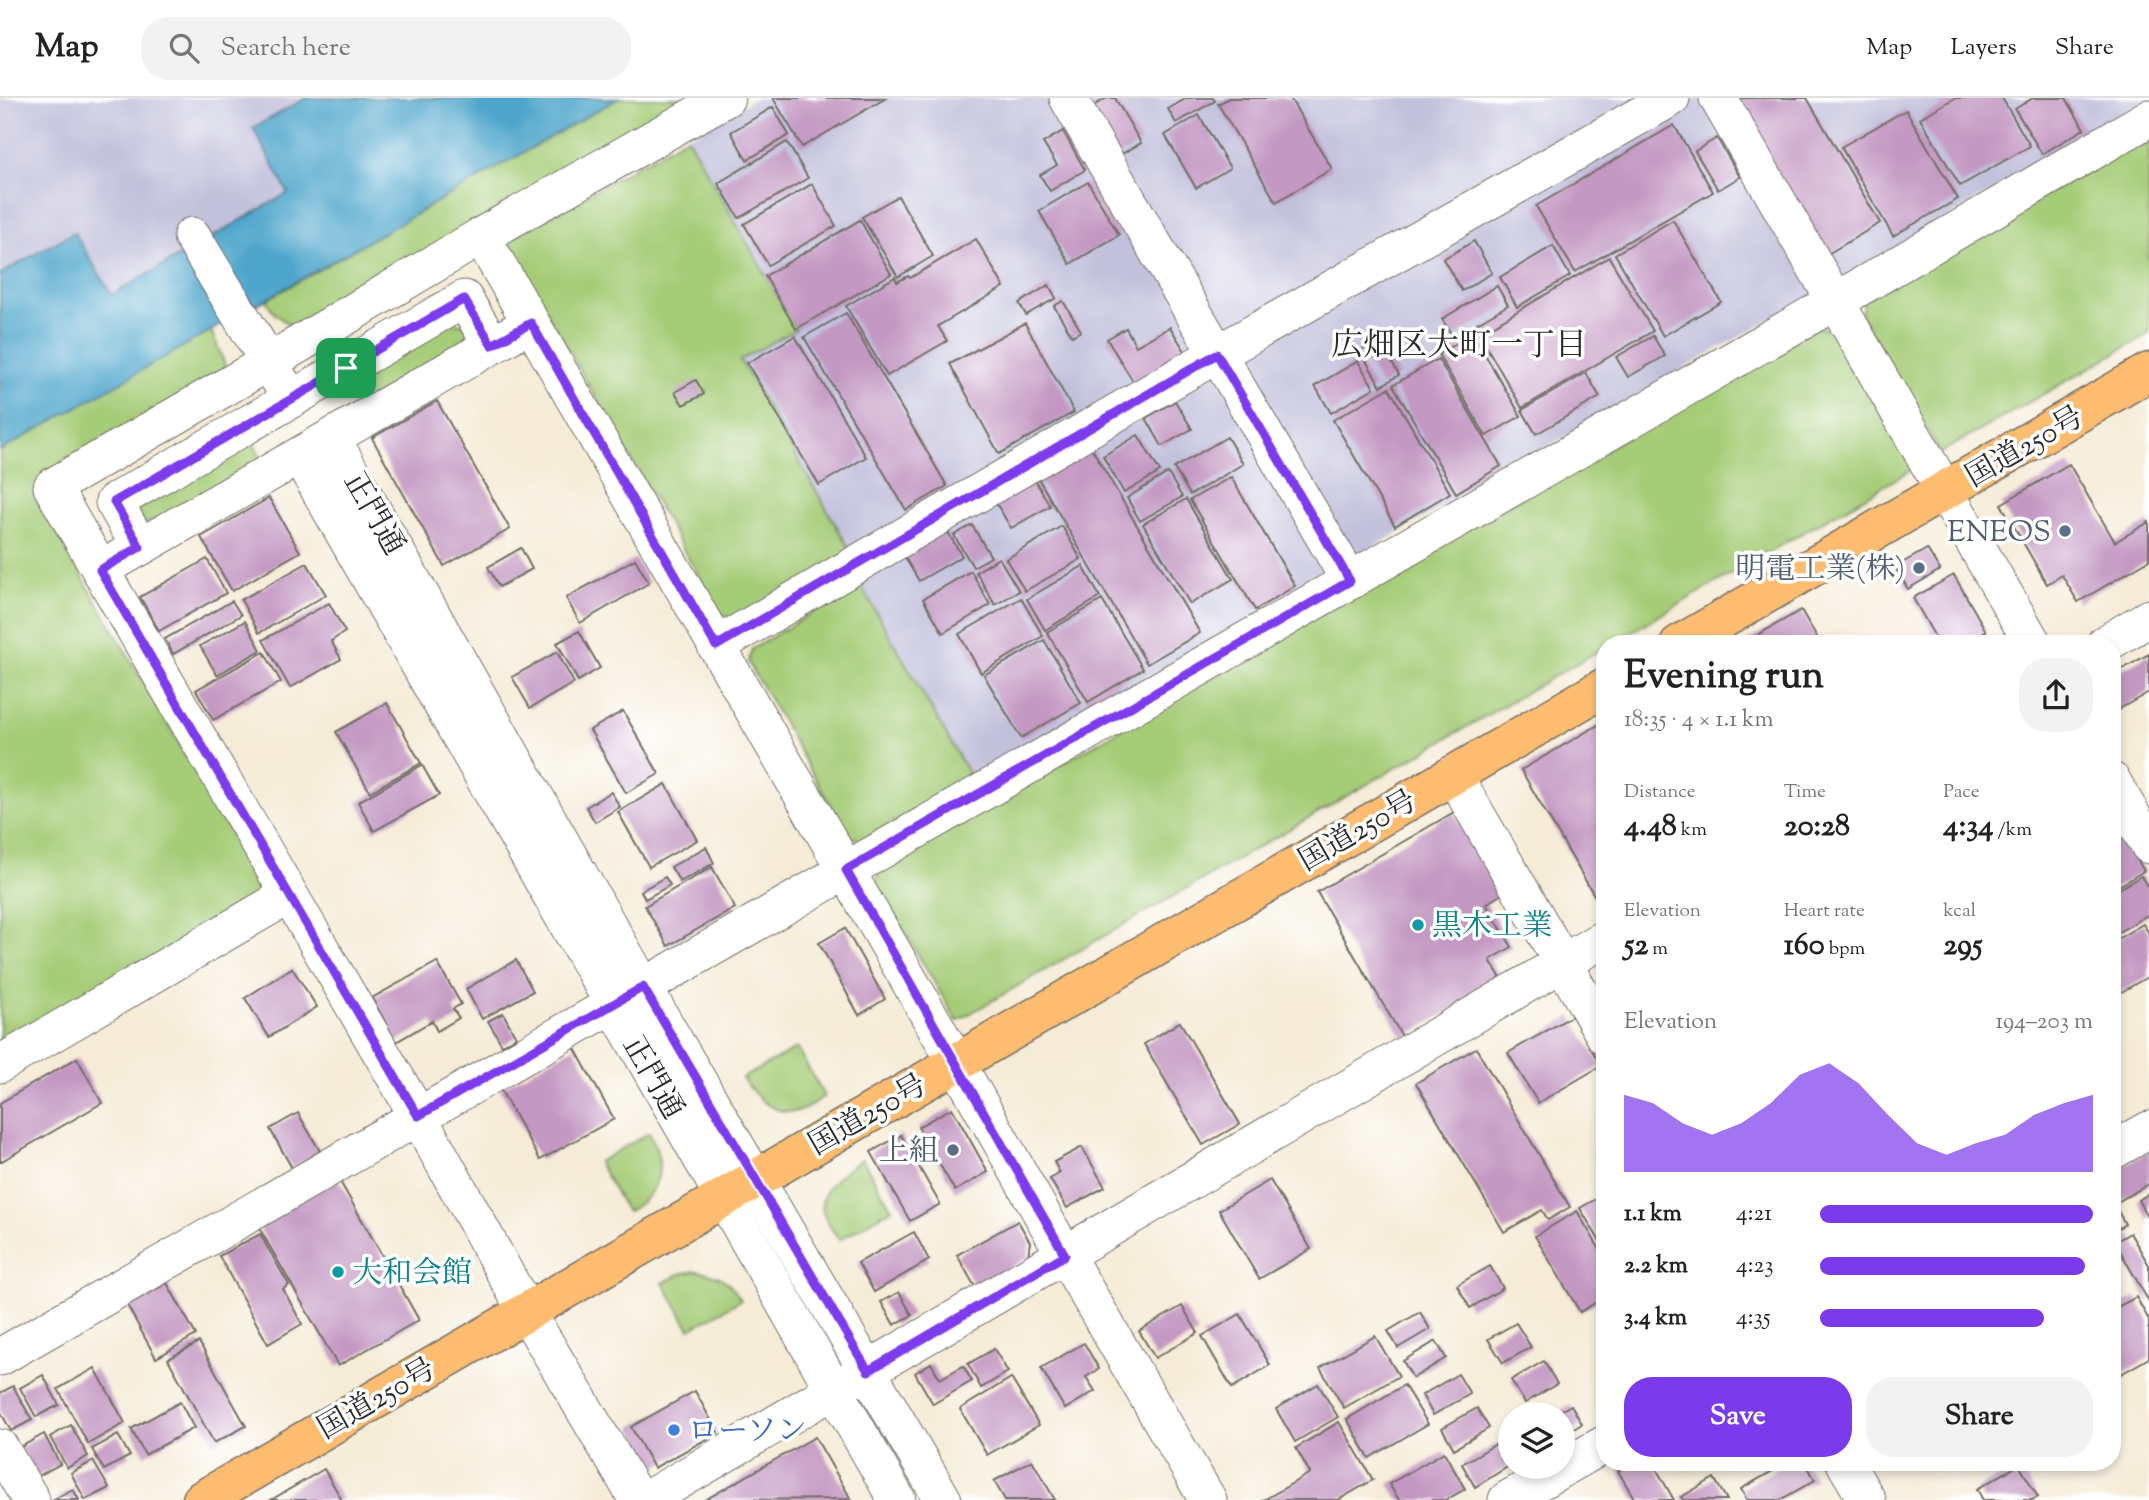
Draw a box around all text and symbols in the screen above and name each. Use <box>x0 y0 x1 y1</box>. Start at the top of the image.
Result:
search box <box>141 17 631 80</box>
text: Map <box>35 24 99 72</box>
icon: search <box>165 29 203 67</box>
text: Search here <box>221 30 351 67</box>
text: Map <box>1866 31 1912 65</box>
text: Layers <box>1950 31 2017 65</box>
text: Share <box>2055 31 2114 65</box>
district label: 広畑区大町一丁目 <box>1331 324 1587 370</box>
pin <box>316 338 376 398</box>
icon: arrive <box>327 349 365 387</box>
street label: 国道250号 <box>1958 397 2092 499</box>
street label: 正門通 <box>332 465 414 564</box>
place label: ENEOS <box>1947 512 2051 555</box>
marker: ENEOS <box>2057 523 2073 539</box>
place label: 明電工業(株) <box>1735 549 1905 592</box>
marker: 明電工業(株) <box>1911 560 1927 576</box>
text: Evening run <box>1624 651 1824 705</box>
button: share <box>2019 658 2093 732</box>
text: 18:35 · 4 × 1.1 km <box>1624 704 1773 737</box>
text: Distance <box>1624 779 1696 806</box>
text: Time <box>1784 779 1826 806</box>
text: Pace <box>1943 779 1980 806</box>
street label: 国道250号 <box>1291 781 1425 883</box>
text: 4.48 <box>1624 806 1677 849</box>
text: 20:28 <box>1784 806 1850 849</box>
text: 4:34 <box>1943 806 1994 849</box>
text: km <box>1677 817 1707 844</box>
text: /km <box>1994 817 2032 844</box>
text: Elevation <box>1624 898 1701 925</box>
text: Heart rate <box>1784 898 1865 925</box>
text: kcal <box>1943 898 1976 925</box>
place label: 黒木工業 <box>1432 906 1552 949</box>
marker: 黒木工業 <box>1410 917 1426 933</box>
text: 52 <box>1624 925 1648 968</box>
text: 160 <box>1784 925 1825 968</box>
text: 295 <box>1943 925 1983 968</box>
text: m <box>1648 936 1668 963</box>
text: bpm <box>1825 936 1865 963</box>
text: Elevation <box>1624 1006 1717 1039</box>
text: 194–203 m <box>1995 1006 2093 1039</box>
street label: 正門通 <box>611 1029 693 1128</box>
street label: 国道250号 <box>801 1065 935 1167</box>
place label: 上組 <box>879 1131 939 1174</box>
marker: 上組 <box>945 1142 961 1158</box>
text: 1.1 km <box>1624 1198 1682 1231</box>
text: 4:21 <box>1736 1198 1772 1231</box>
text: 2.2 km <box>1624 1250 1688 1283</box>
text: 4:23 <box>1736 1250 1774 1283</box>
place label: 大和会館 <box>352 1253 472 1296</box>
marker: 大和会館 <box>330 1264 346 1280</box>
text: 3.4 km <box>1624 1302 1687 1335</box>
text: 4:35 <box>1736 1302 1771 1335</box>
street label: 国道250号 <box>310 1349 444 1451</box>
button: Save <box>1624 1377 1852 1457</box>
button: Share <box>1866 1377 2093 1457</box>
map controls <box>1498 1402 1575 1479</box>
button: layers <box>1498 1402 1575 1479</box>
place label: ローソン <box>688 1411 807 1454</box>
marker: ローソン <box>666 1422 682 1438</box>

